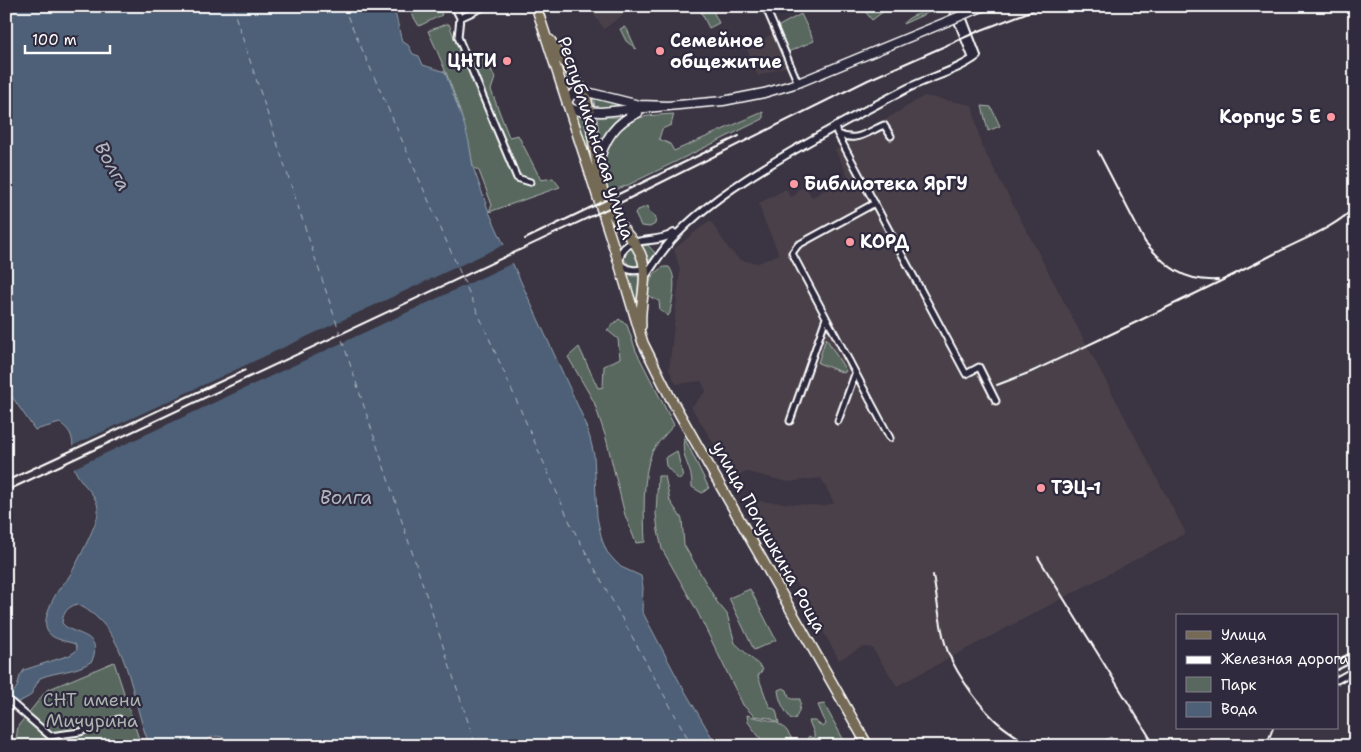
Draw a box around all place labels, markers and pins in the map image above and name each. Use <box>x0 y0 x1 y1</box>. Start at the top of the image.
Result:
place label: Семейное общежитие <box>670 29 782 74</box>
marker: Семейное общежитие <box>654 45 666 57</box>
place label: ЦНТИ <box>447 49 497 73</box>
marker: ЦНТИ <box>501 55 513 67</box>
place label: Корпус 5 E <box>1219 105 1321 129</box>
marker: Корпус 5 E <box>1325 111 1337 123</box>
place label: Библиотека ЯрГУ <box>804 172 968 196</box>
marker: Библиотека ЯрГУ <box>788 178 800 190</box>
place label: КОРД <box>860 230 910 254</box>
marker: КОРД <box>844 236 856 248</box>
place label: ТЭЦ-1 <box>1051 476 1101 500</box>
marker: ТЭЦ-1 <box>1035 482 1047 494</box>

